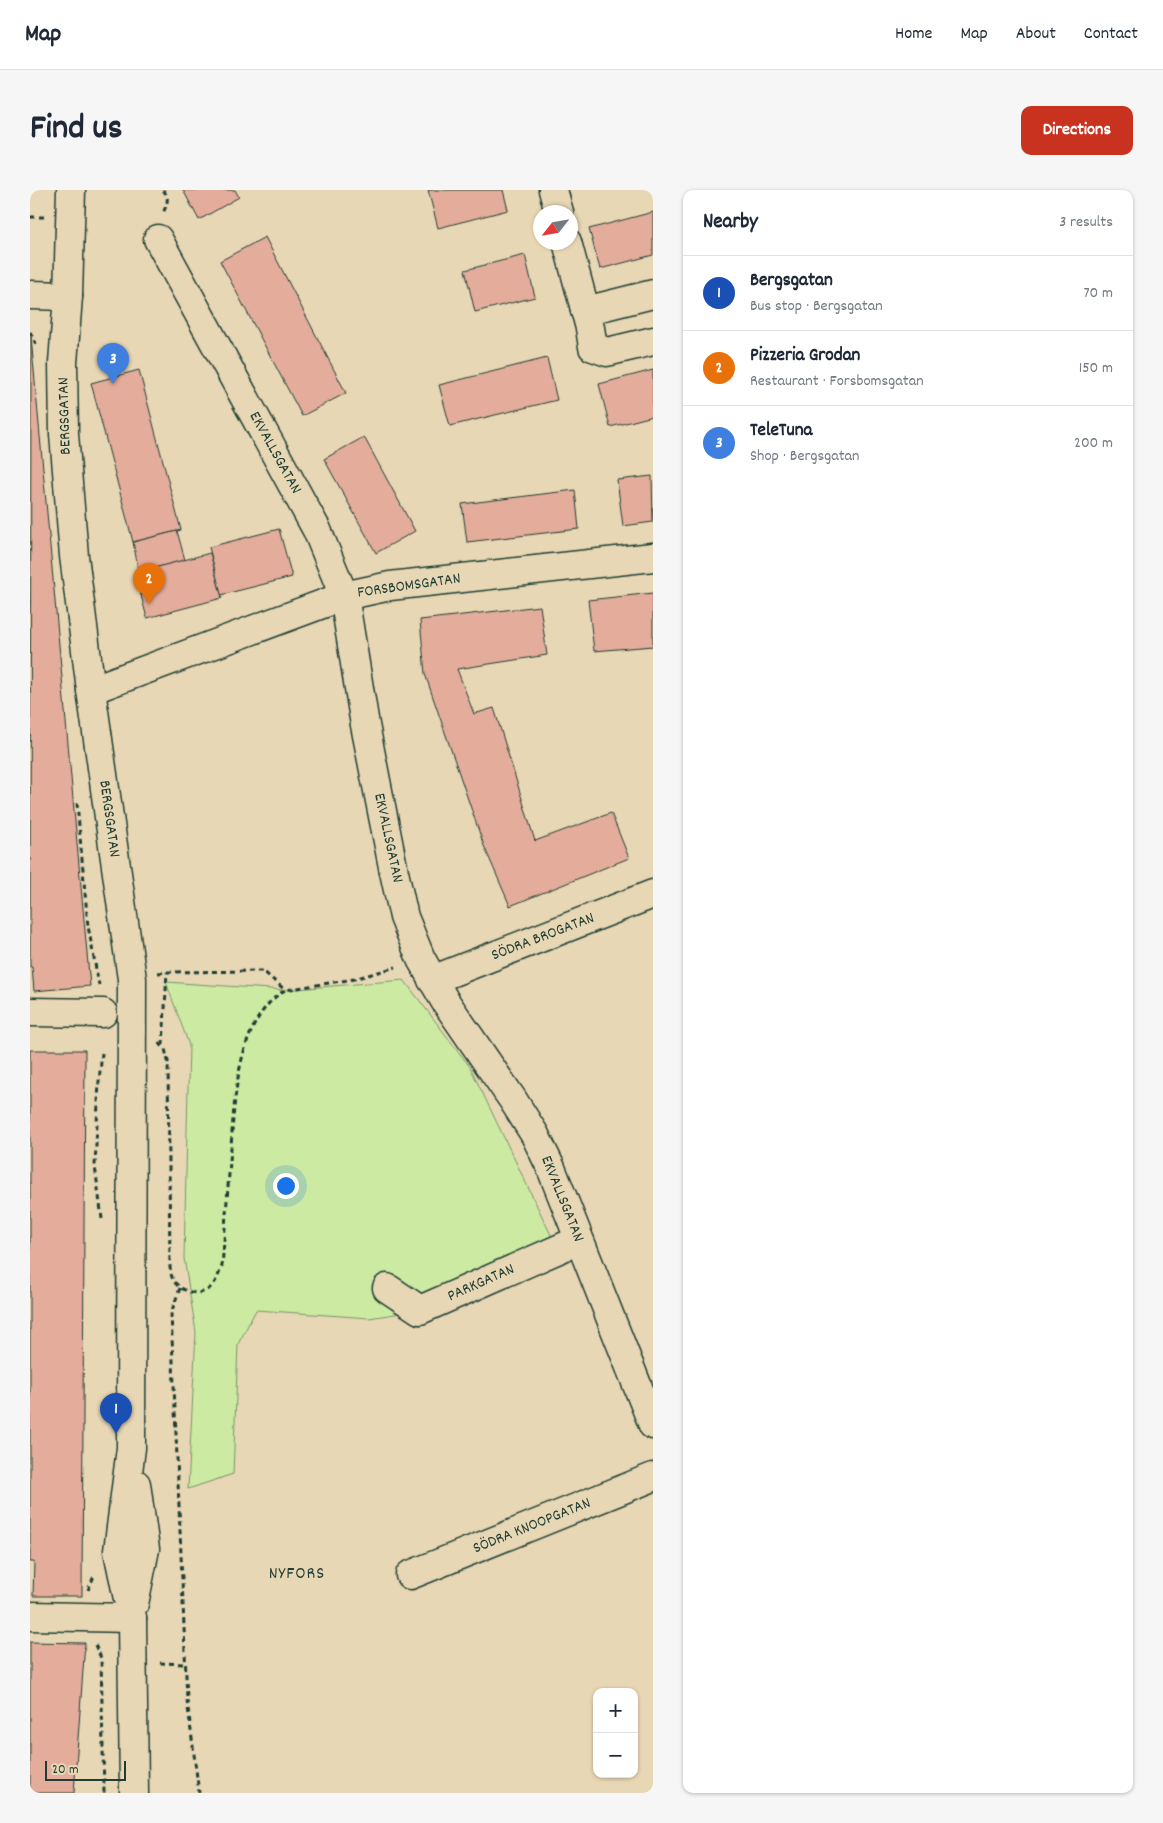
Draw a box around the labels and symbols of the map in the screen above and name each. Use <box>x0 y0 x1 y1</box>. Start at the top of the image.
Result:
north arrow <box>533 205 578 250</box>
pin: 3 <box>97 343 129 384</box>
street label: BERGSGATAN <box>52 377 78 455</box>
street label: EKVALLSGATAN <box>243 408 307 498</box>
pin: 2 <box>133 563 165 604</box>
street label: FORSBOMSGATAN <box>356 567 462 605</box>
street label: BERGSGATAN <box>92 779 126 859</box>
street label: EKVALLSGATAN <box>367 791 409 885</box>
street label: SÖDRA BROGATAN <box>488 907 598 967</box>
street label: EKVALLSGATAN <box>534 1152 590 1246</box>
your location <box>273 1173 299 1199</box>
street label: PARKGATAN <box>444 1258 518 1308</box>
pin: 1 <box>100 1393 132 1434</box>
street label: SÖDRA KNOOPGATAN <box>470 1492 594 1560</box>
district label: NYFORS <box>269 1562 325 1587</box>
scale bar <box>45 1758 126 1781</box>

